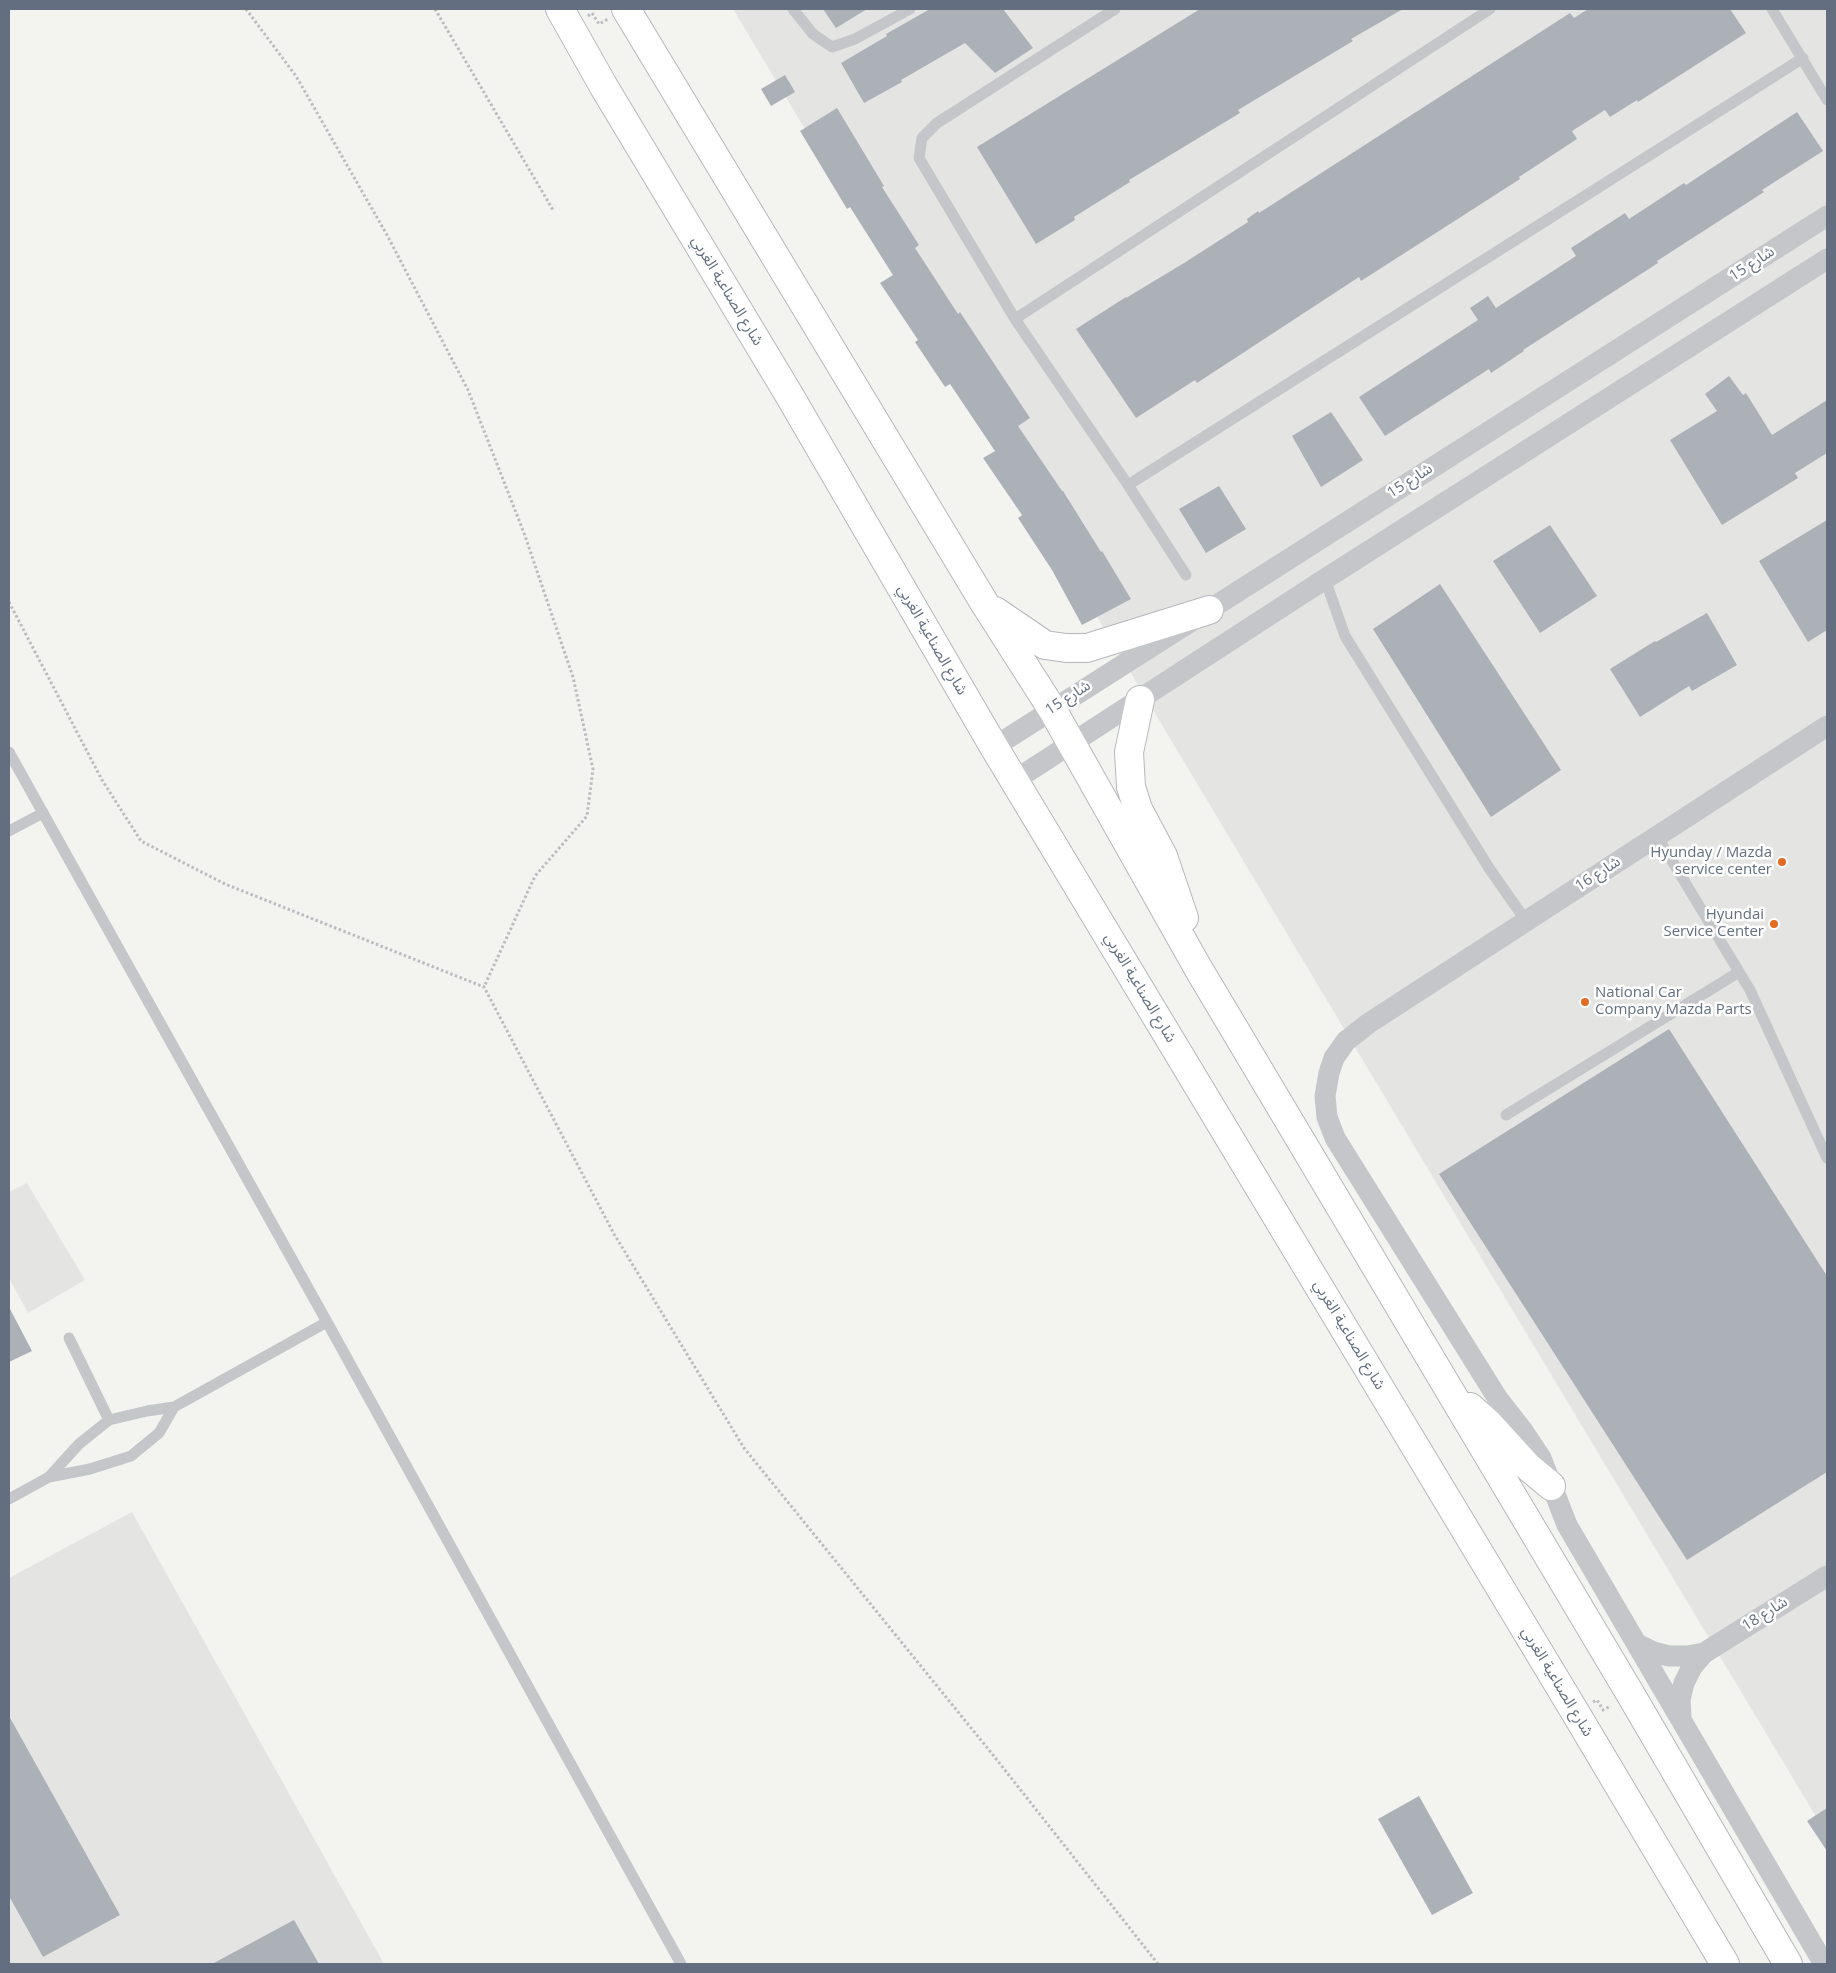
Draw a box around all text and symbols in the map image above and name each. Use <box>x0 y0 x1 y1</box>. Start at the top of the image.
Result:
street label: شارع الصناعية الغربي <box>687 233 767 349</box>
street label: شارع 15 <box>1726 243 1778 285</box>
street label: شارع 15 <box>1384 460 1436 502</box>
street label: شارع الصناعية الغربي <box>893 582 971 698</box>
street label: شارع 15 <box>1042 677 1094 719</box>
place label: Hyunday / Mazda service center <box>1650 844 1772 879</box>
street label: شارع 16 <box>1572 853 1624 895</box>
marker: Hyunday / Mazda service center <box>1776 856 1788 868</box>
place label: Hyundai Service Center <box>1663 906 1764 941</box>
marker: Hyundai Service Center <box>1768 918 1780 930</box>
street label: شارع الصناعية الغربي <box>1100 930 1180 1046</box>
place label: National Car Company Mazda Parts <box>1595 984 1752 1019</box>
marker: National Car Company Mazda Parts <box>1579 996 1591 1008</box>
street label: شارع الصناعية الغربي <box>1309 1277 1389 1393</box>
street label: شارع 18 <box>1739 1593 1791 1635</box>
street label: شارع الصناعية الغربي <box>1517 1624 1597 1740</box>

